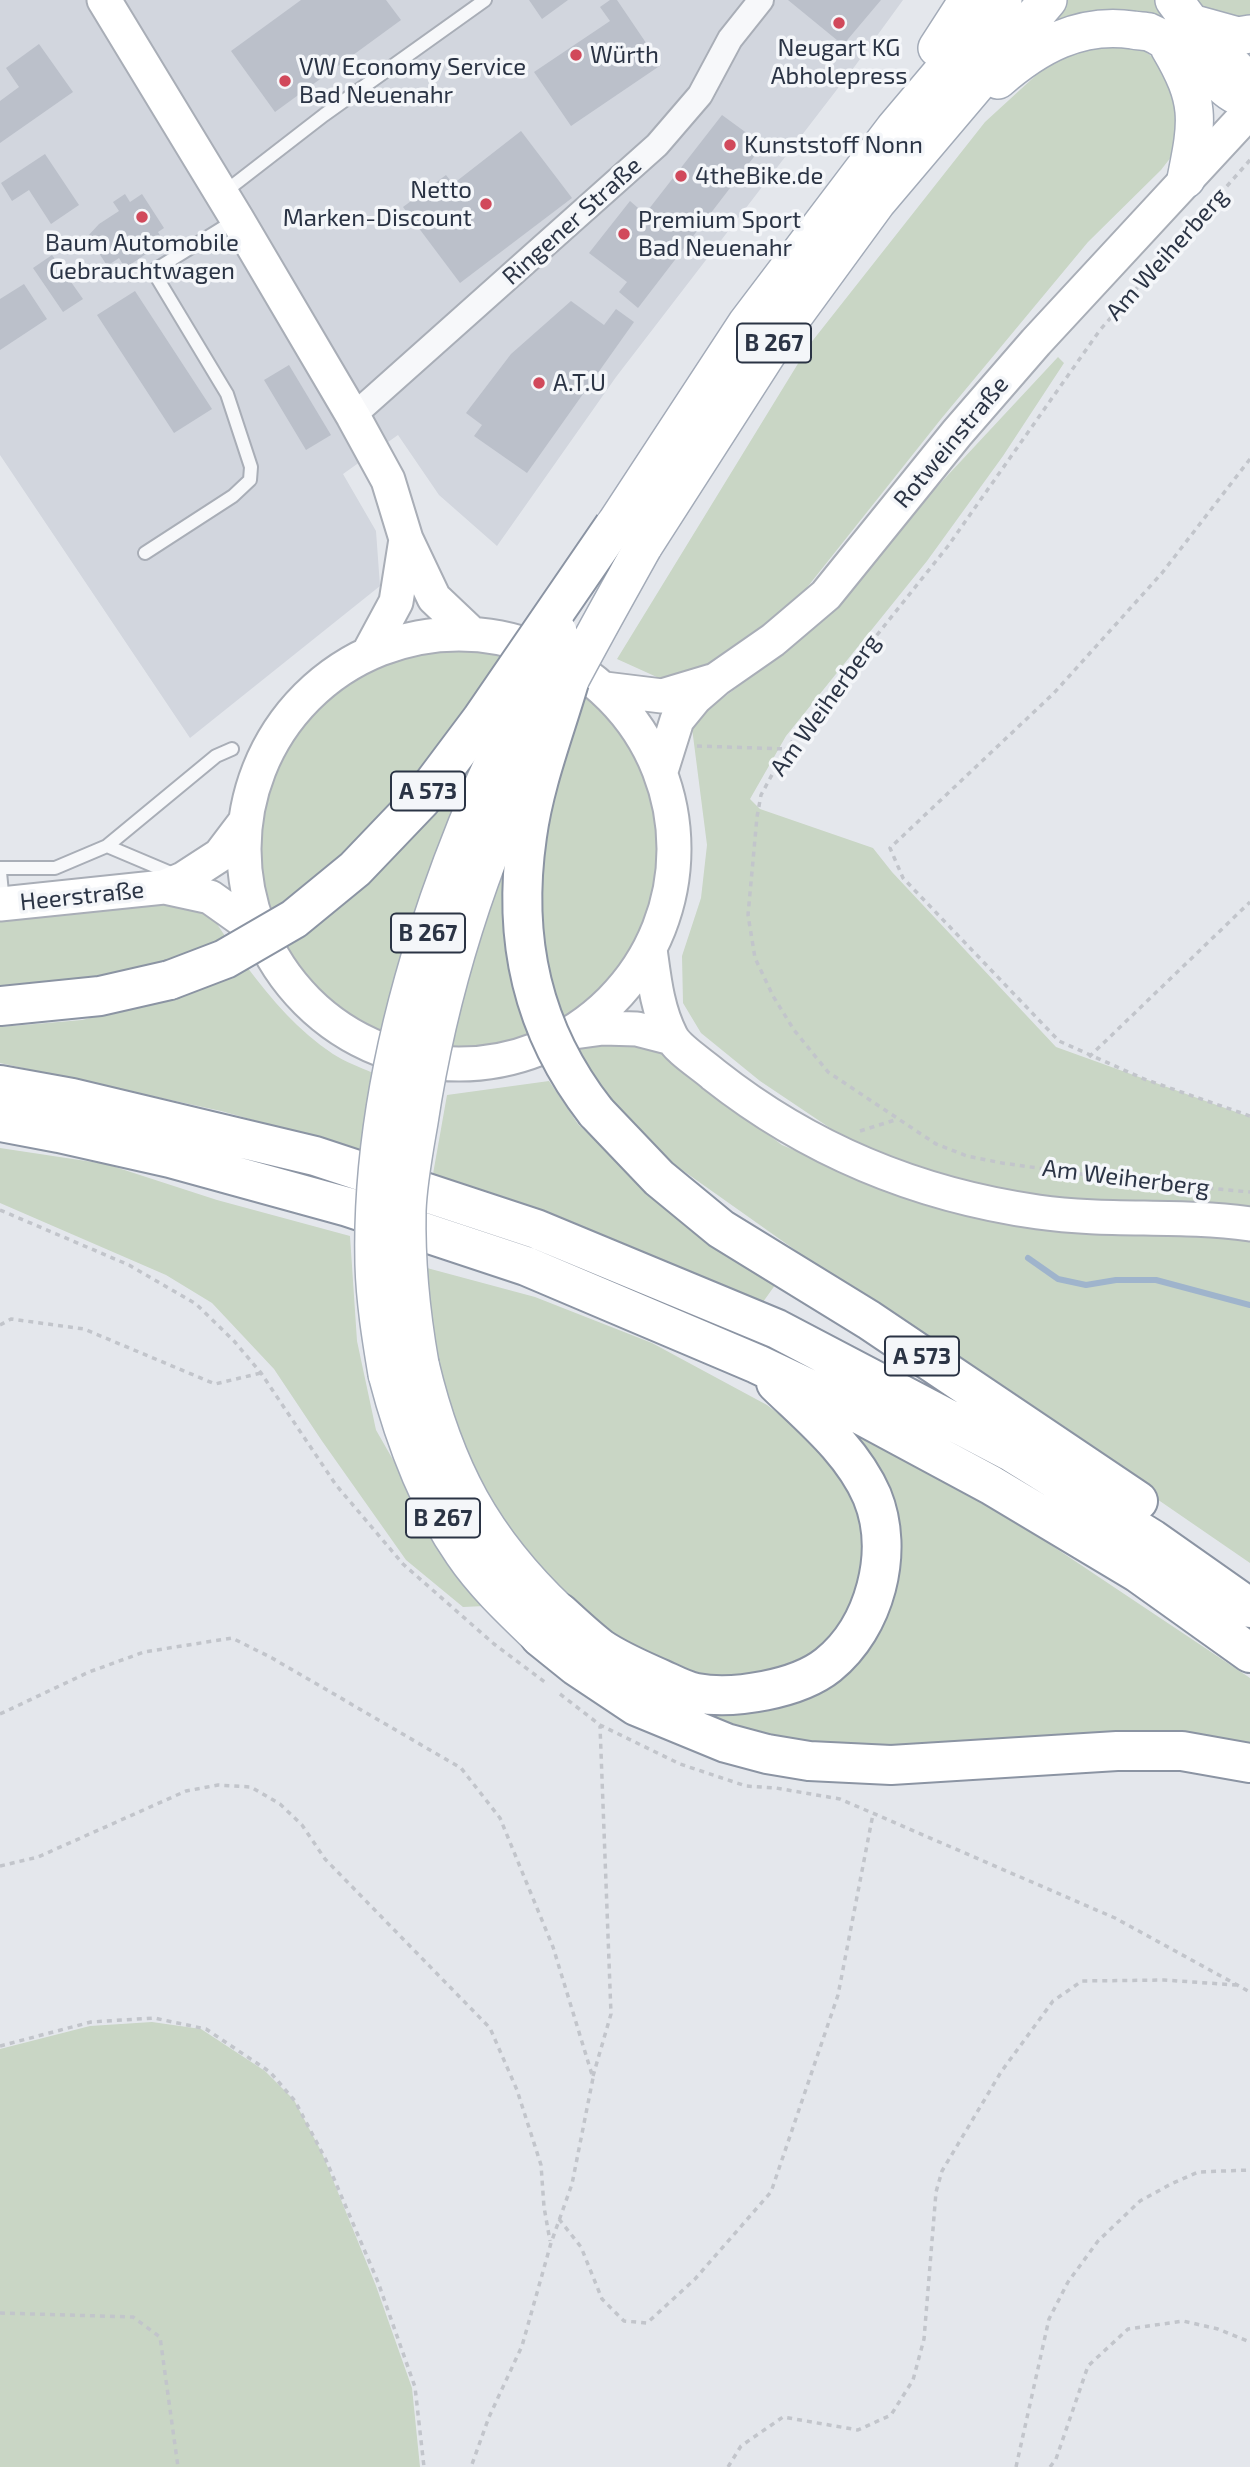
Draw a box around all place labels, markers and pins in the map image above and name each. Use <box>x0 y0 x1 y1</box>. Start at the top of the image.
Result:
marker: Neugart KG Abholepress <box>831 15 847 31</box>
place label: Neugart KG Abholepress <box>771 34 907 90</box>
place label: Würth <box>590 41 659 69</box>
marker: Würth <box>568 47 584 63</box>
place label: VW Economy Service Bad Neuenahr <box>299 53 526 109</box>
marker: VW Economy Service Bad Neuenahr <box>277 73 293 89</box>
place label: Kunststoff Nonn <box>744 131 923 159</box>
marker: Kunststoff Nonn <box>722 137 738 153</box>
place label: 4theBike.de <box>695 162 823 190</box>
marker: 4theBike.de <box>673 168 689 184</box>
place label: Netto Marken-Discount <box>283 176 472 232</box>
marker: Netto Marken-Discount <box>478 196 494 212</box>
place label: Premium Sport Bad Neuenahr <box>638 206 801 262</box>
marker: Baum Automobile Gebrauchtwagen <box>134 209 150 225</box>
marker: Premium Sport Bad Neuenahr <box>616 226 632 242</box>
place label: Baum Automobile Gebrauchtwagen <box>45 229 239 285</box>
place label: A.T.U <box>553 369 606 397</box>
marker: A.T.U <box>531 375 547 391</box>

